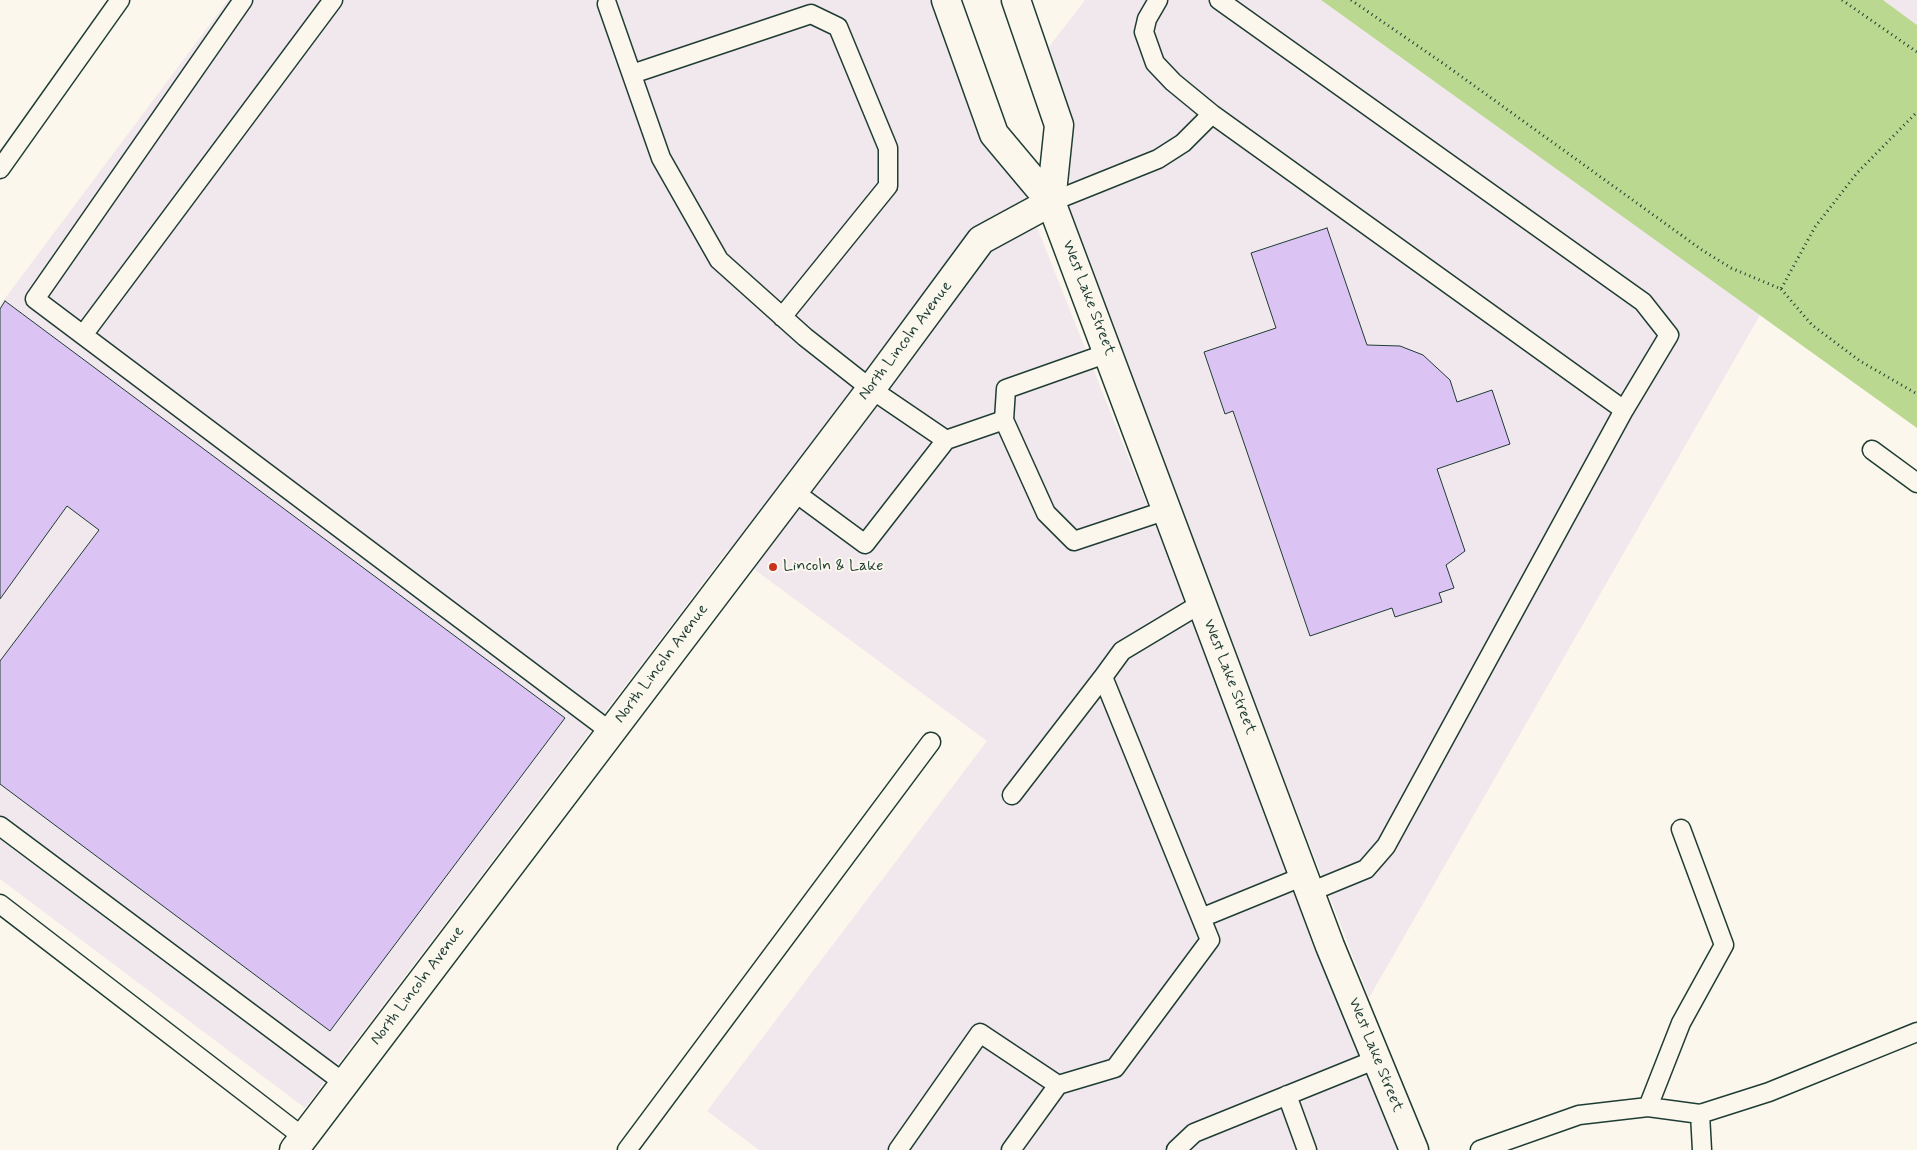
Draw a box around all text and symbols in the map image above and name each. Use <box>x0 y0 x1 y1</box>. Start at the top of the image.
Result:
street label: West Lake Street <box>1057 238 1119 358</box>
street label: North Lincoln Avenue <box>855 278 957 404</box>
place label: Lincoln & Lake <box>783 557 883 577</box>
marker: Lincoln & Lake <box>767 561 779 573</box>
street label: North Lincoln Avenue <box>611 601 713 727</box>
street label: West Lake Street <box>1198 617 1260 737</box>
street label: North Lincoln Avenue <box>367 923 469 1049</box>
street label: West Lake Street <box>1343 995 1407 1115</box>

